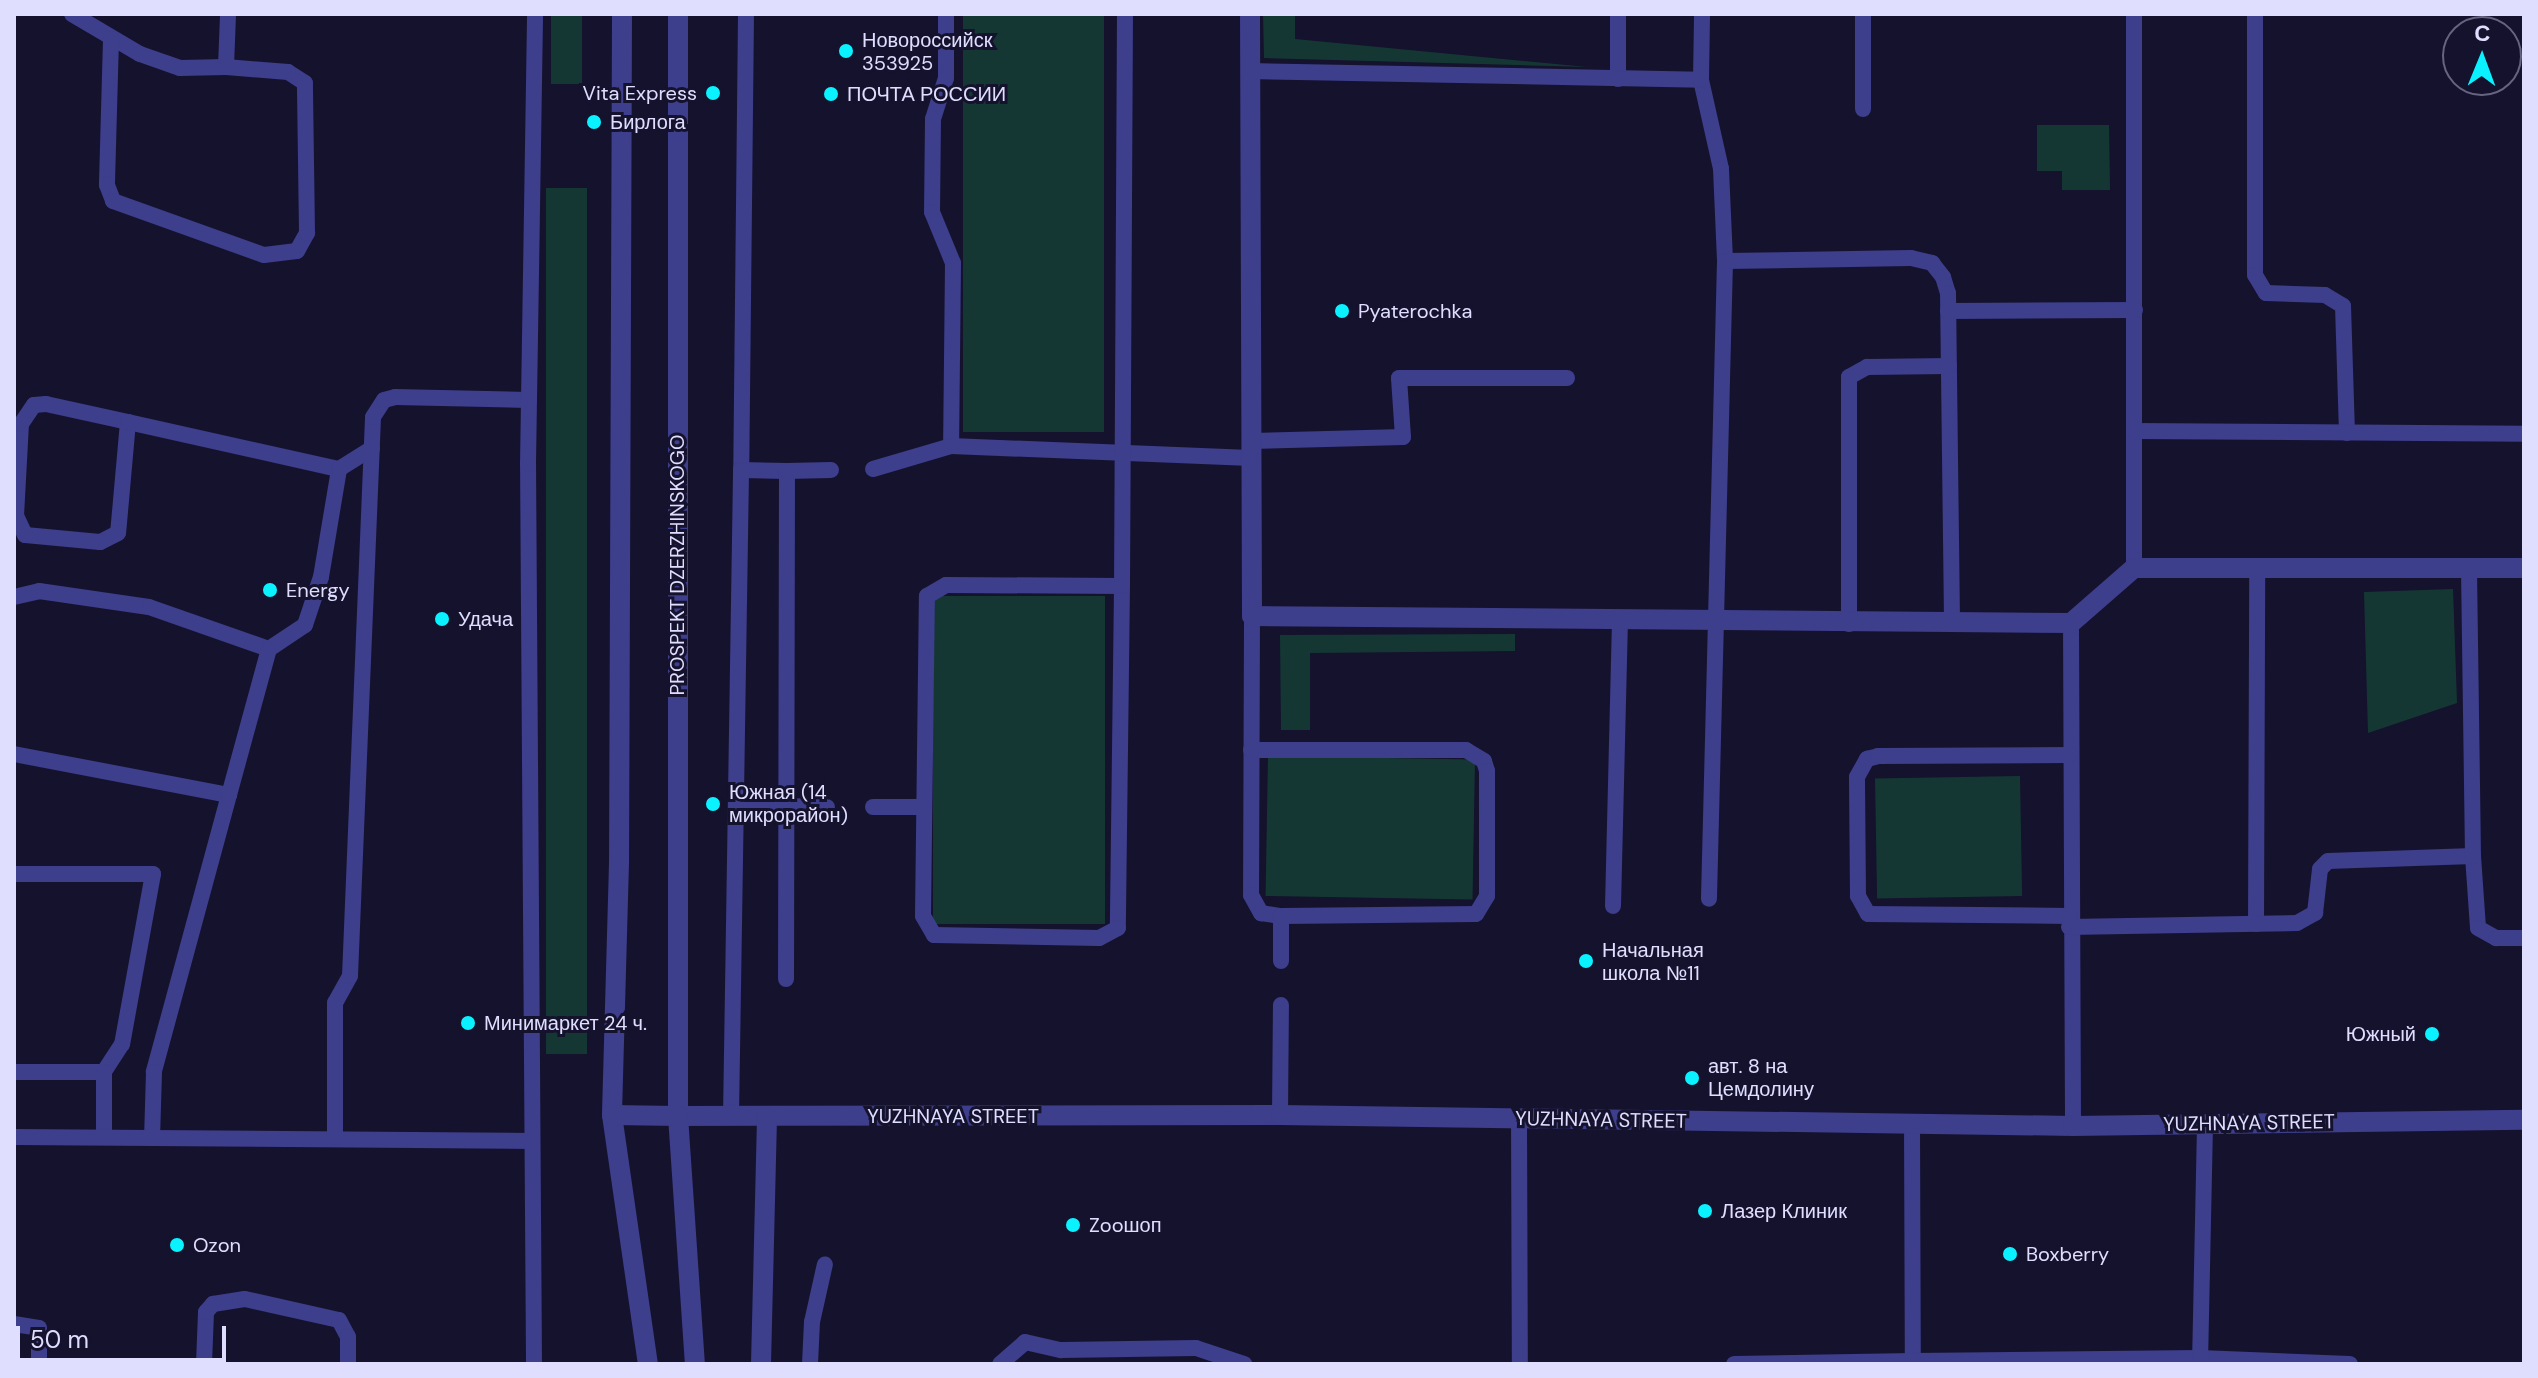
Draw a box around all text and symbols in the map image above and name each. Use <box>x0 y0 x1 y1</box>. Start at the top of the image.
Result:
north arrow <box>2442 16 2522 96</box>
text: С <box>2474 19 2491 48</box>
place label: Новороссийск 353925 <box>862 28 992 75</box>
marker: Новороссийск 353925 <box>837 42 855 60</box>
place label: Vita Express <box>583 81 697 105</box>
place label: ПОЧТА РОССИИ <box>847 82 1006 106</box>
marker: Vita Express <box>704 84 722 102</box>
marker: ПОЧТА РОССИИ <box>822 85 840 103</box>
place label: Бирлога <box>610 110 686 134</box>
marker: Бирлога <box>585 113 603 131</box>
place label: Pyaterochka <box>1358 299 1472 323</box>
marker: Pyaterochka <box>1333 302 1351 320</box>
street label: PROSPEKT DZERZHINSKOGO <box>665 435 689 695</box>
place label: Energy <box>286 578 350 602</box>
marker: Energy <box>261 581 279 599</box>
place label: Удача <box>458 607 513 631</box>
marker: Удача <box>433 610 451 628</box>
place label: Южная (14 микрорайон) <box>729 780 848 827</box>
marker: Южная (14 микрорайон) <box>704 795 722 813</box>
place label: Начальная школа №11 <box>1602 938 1704 985</box>
marker: Начальная школа №11 <box>1577 952 1595 970</box>
place label: Минимаркет 24 ч. <box>484 1011 647 1035</box>
marker: Минимаркет 24 ч. <box>459 1014 477 1032</box>
place label: Южный <box>2346 1022 2416 1046</box>
marker: Южный <box>2423 1025 2441 1043</box>
place label: авт. 8 на Цемдолину <box>1708 1054 1814 1101</box>
marker: авт. 8 на Цемдолину <box>1683 1069 1701 1087</box>
street label: YUZHNAYA STREET <box>867 1104 1039 1128</box>
street label: YUZHNAYA STREET <box>1515 1107 1687 1133</box>
street label: YUZHNAYA STREET <box>2163 1110 2335 1136</box>
place label: Лазер Клиник <box>1721 1199 1847 1223</box>
marker: Лазер Клиник <box>1696 1202 1714 1220</box>
place label: Zooшоп <box>1089 1213 1162 1237</box>
marker: Zooшоп <box>1064 1216 1082 1234</box>
place label: Ozon <box>193 1233 241 1257</box>
marker: Ozon <box>168 1236 186 1254</box>
place label: Boxberry <box>2026 1242 2109 1266</box>
marker: Boxberry <box>2001 1245 2019 1263</box>
scale bar <box>20 1310 230 1360</box>
text: 50 m <box>30 1324 89 1355</box>

